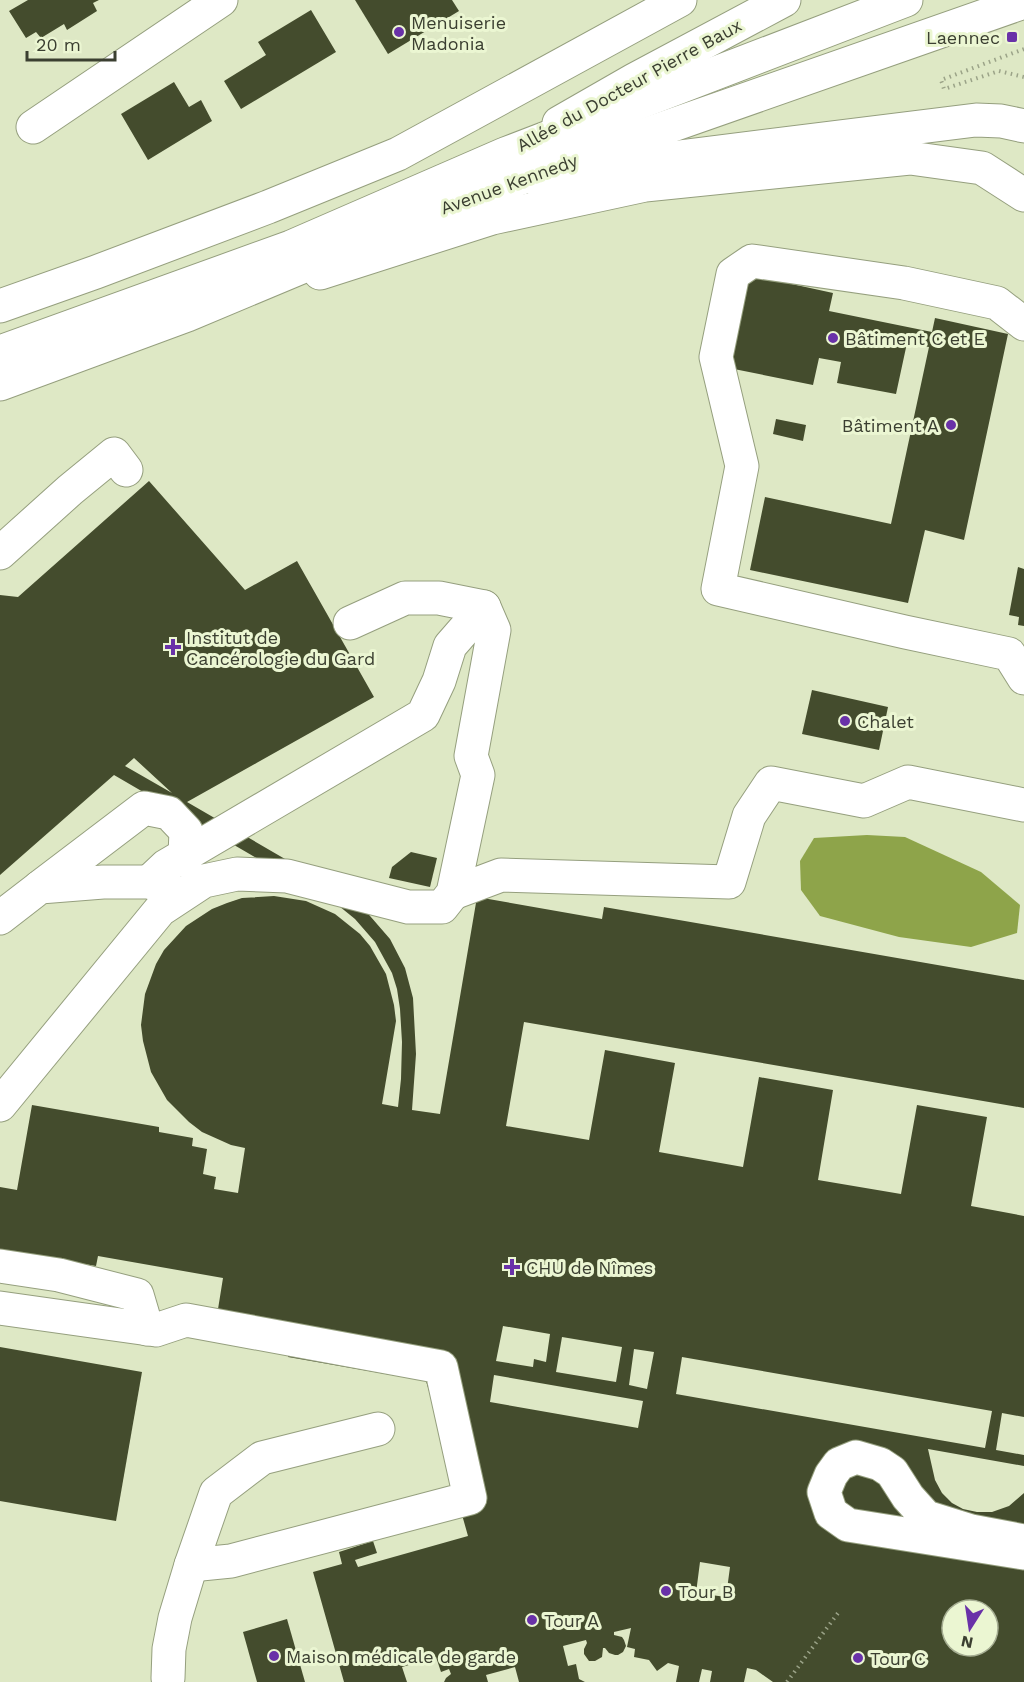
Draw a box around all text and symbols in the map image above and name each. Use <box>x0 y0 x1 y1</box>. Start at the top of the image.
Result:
place label: Menuiserie Madonia <box>411 12 506 54</box>
street label: Allée du Docteur Pierre Baux <box>513 14 745 156</box>
scale bar <box>27 24 116 62</box>
marker: Menuiserie Madonia <box>392 25 406 39</box>
place label: Laennec <box>926 27 1000 48</box>
marker: Laennec <box>1005 30 1019 44</box>
text: 20 m <box>36 34 81 55</box>
street label: Avenue Kennedy <box>438 149 581 219</box>
place label: Bâtiment C et E <box>845 328 985 349</box>
marker: Bâtiment C et E <box>826 331 840 345</box>
place label: Bâtiment A <box>842 415 939 436</box>
marker: Bâtiment A <box>944 418 958 432</box>
place label: Institut de Cancérologie du Gard <box>186 627 375 669</box>
marker: Institut de Cancérologie du Gard <box>164 638 182 656</box>
place label: Chalet <box>857 711 914 732</box>
marker: Chalet <box>838 714 852 728</box>
place label: CHU de Nîmes <box>526 1257 653 1278</box>
marker: CHU de Nîmes <box>503 1258 521 1276</box>
place label: Tour B <box>678 1581 734 1602</box>
marker: Tour B <box>659 1584 673 1598</box>
north arrow <box>940 1598 1000 1658</box>
place label: Tour A <box>544 1610 599 1631</box>
marker: Tour A <box>525 1613 539 1627</box>
text: N <box>959 1632 975 1653</box>
place label: Maison médicale de garde <box>286 1646 516 1667</box>
place label: Tour C <box>870 1648 926 1669</box>
marker: Maison médicale de garde <box>267 1649 281 1663</box>
marker: Tour C <box>851 1651 865 1665</box>

